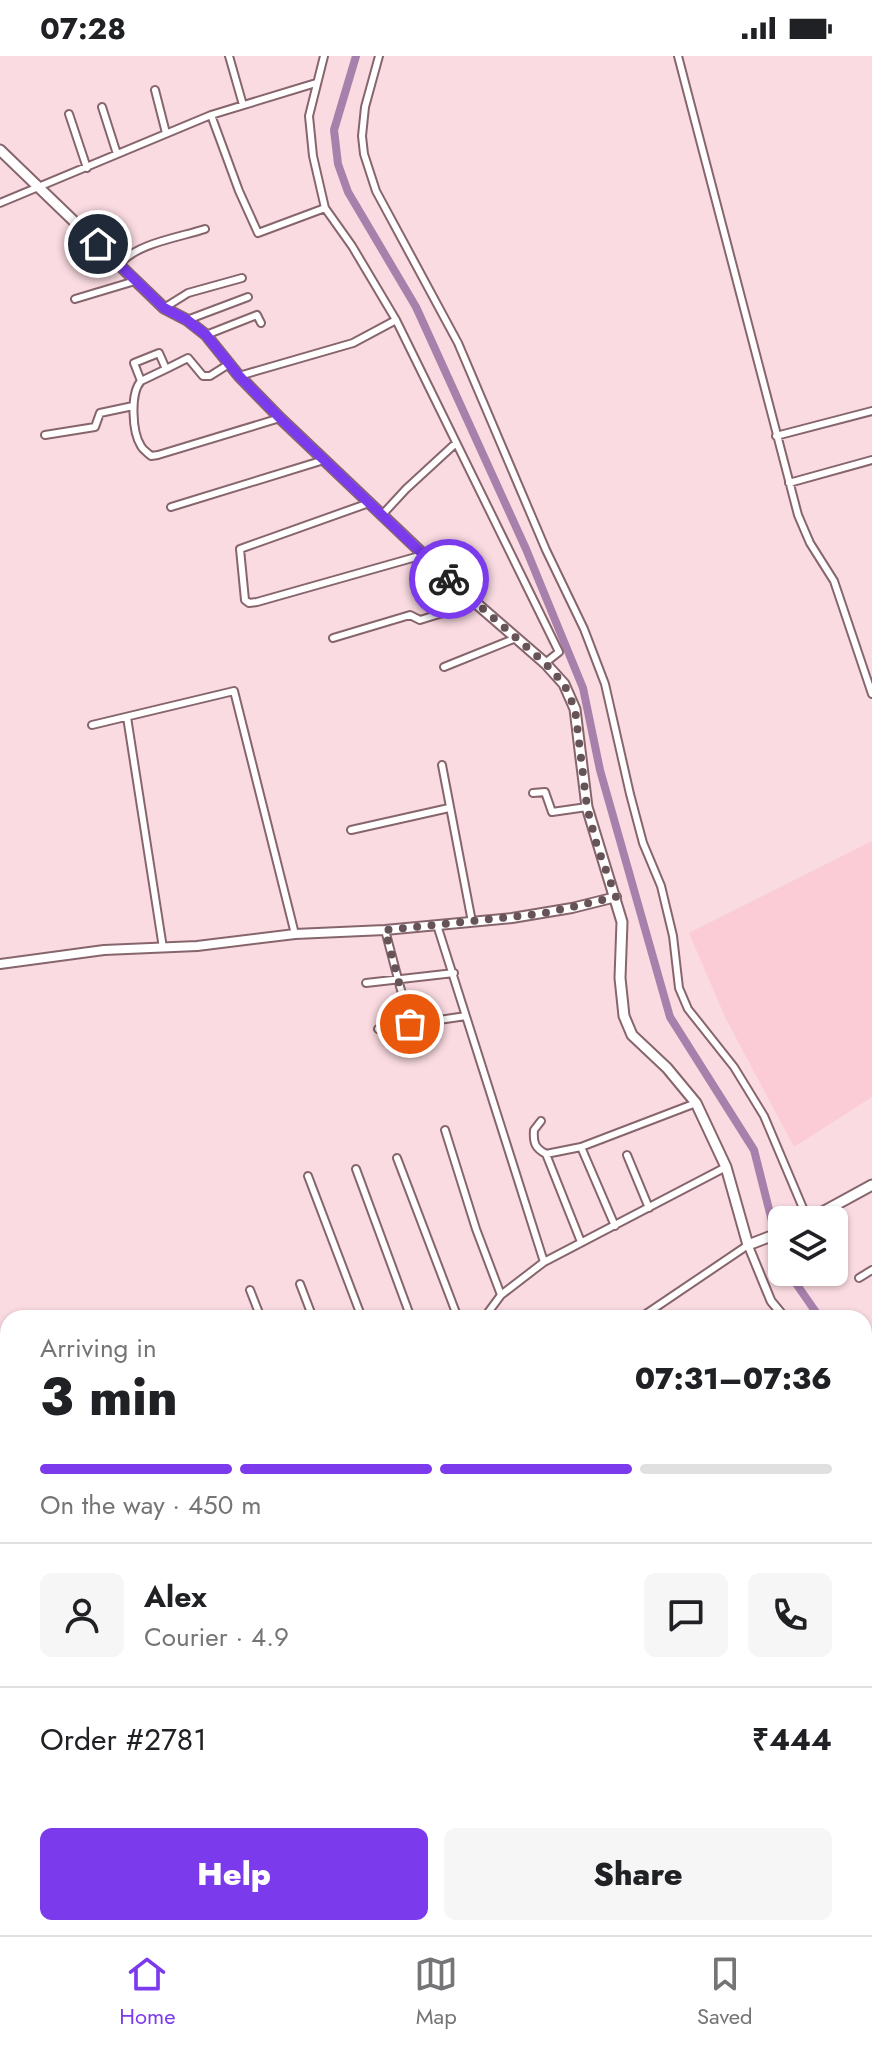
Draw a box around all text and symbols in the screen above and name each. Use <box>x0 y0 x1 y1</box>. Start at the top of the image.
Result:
text: 07:28 <box>40 7 126 50</box>
pin <box>64 210 132 278</box>
icon: home <box>76 222 120 266</box>
courier <box>409 539 489 619</box>
icon: bike <box>427 557 471 601</box>
pin <box>376 990 444 1058</box>
icon: bag <box>388 1002 432 1046</box>
map controls <box>768 1206 848 1286</box>
button: layers <box>768 1206 848 1286</box>
text: Arriving in <box>40 1329 157 1367</box>
text: 07:31–07:36 <box>635 1357 832 1400</box>
text: 3 min <box>40 1359 178 1435</box>
text: On the way · 450 m <box>40 1486 261 1524</box>
button: person <box>40 1573 124 1657</box>
button: chat <box>644 1573 728 1657</box>
button: phone <box>748 1573 832 1657</box>
text: Alex <box>144 1575 207 1618</box>
text: Courier · 4.9 <box>144 1618 289 1656</box>
text: Order #2781 <box>40 1718 207 1761</box>
text: ₹444 <box>752 1718 832 1761</box>
button: Help <box>40 1828 428 1920</box>
button: Share <box>444 1828 832 1920</box>
tab: Home <box>119 1952 176 2032</box>
tab: Map <box>414 1952 458 2032</box>
tab: Saved <box>697 1952 753 2032</box>

